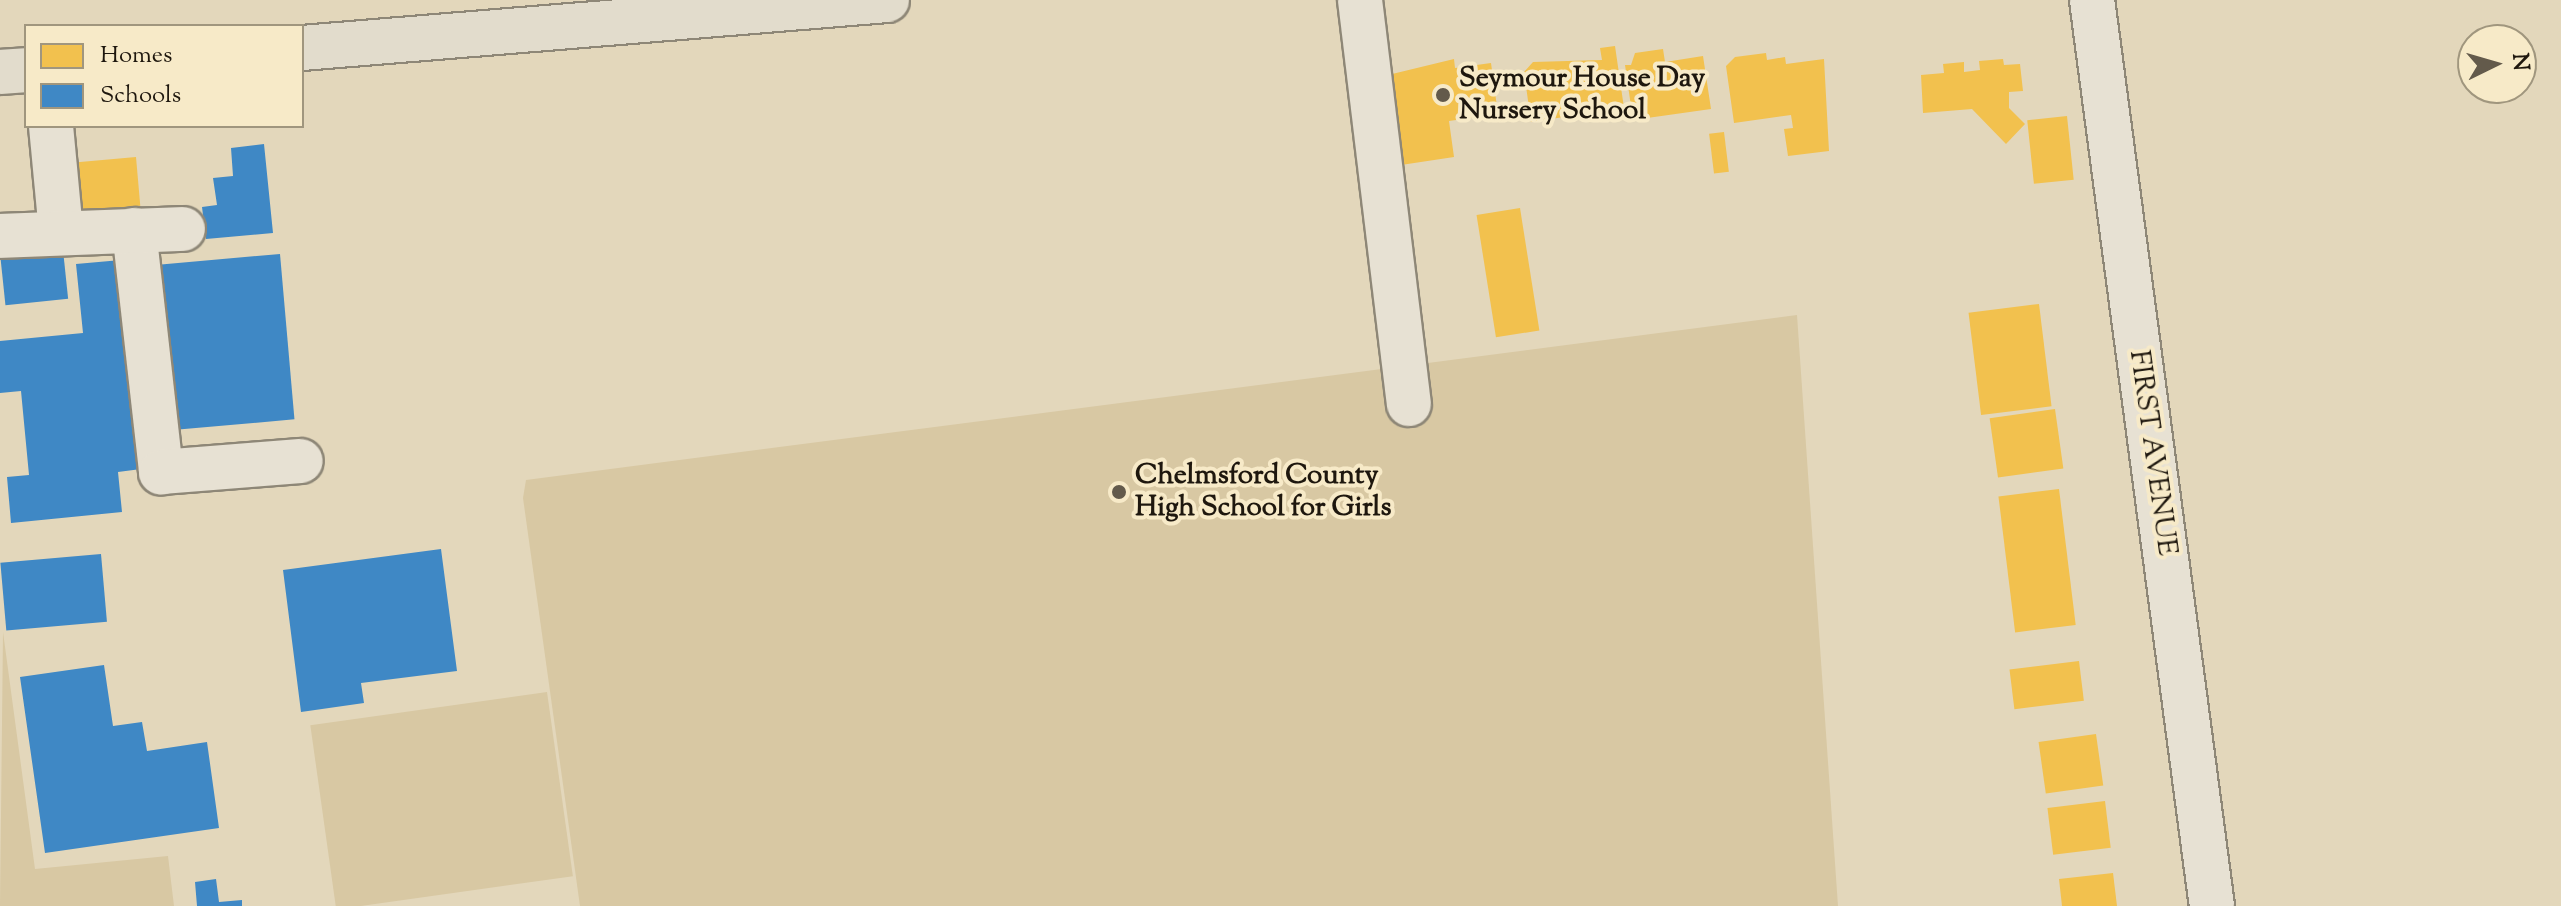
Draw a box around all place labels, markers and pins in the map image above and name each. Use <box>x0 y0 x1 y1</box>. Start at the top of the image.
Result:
place label: Seymour House Day Nursery School <box>1459 62 1705 128</box>
marker: Seymour House Day Nursery School <box>1434 86 1452 104</box>
place label: Chelmsford County High School for Girls <box>1135 459 1391 525</box>
marker: Chelmsford County High School for Girls <box>1110 483 1128 501</box>

